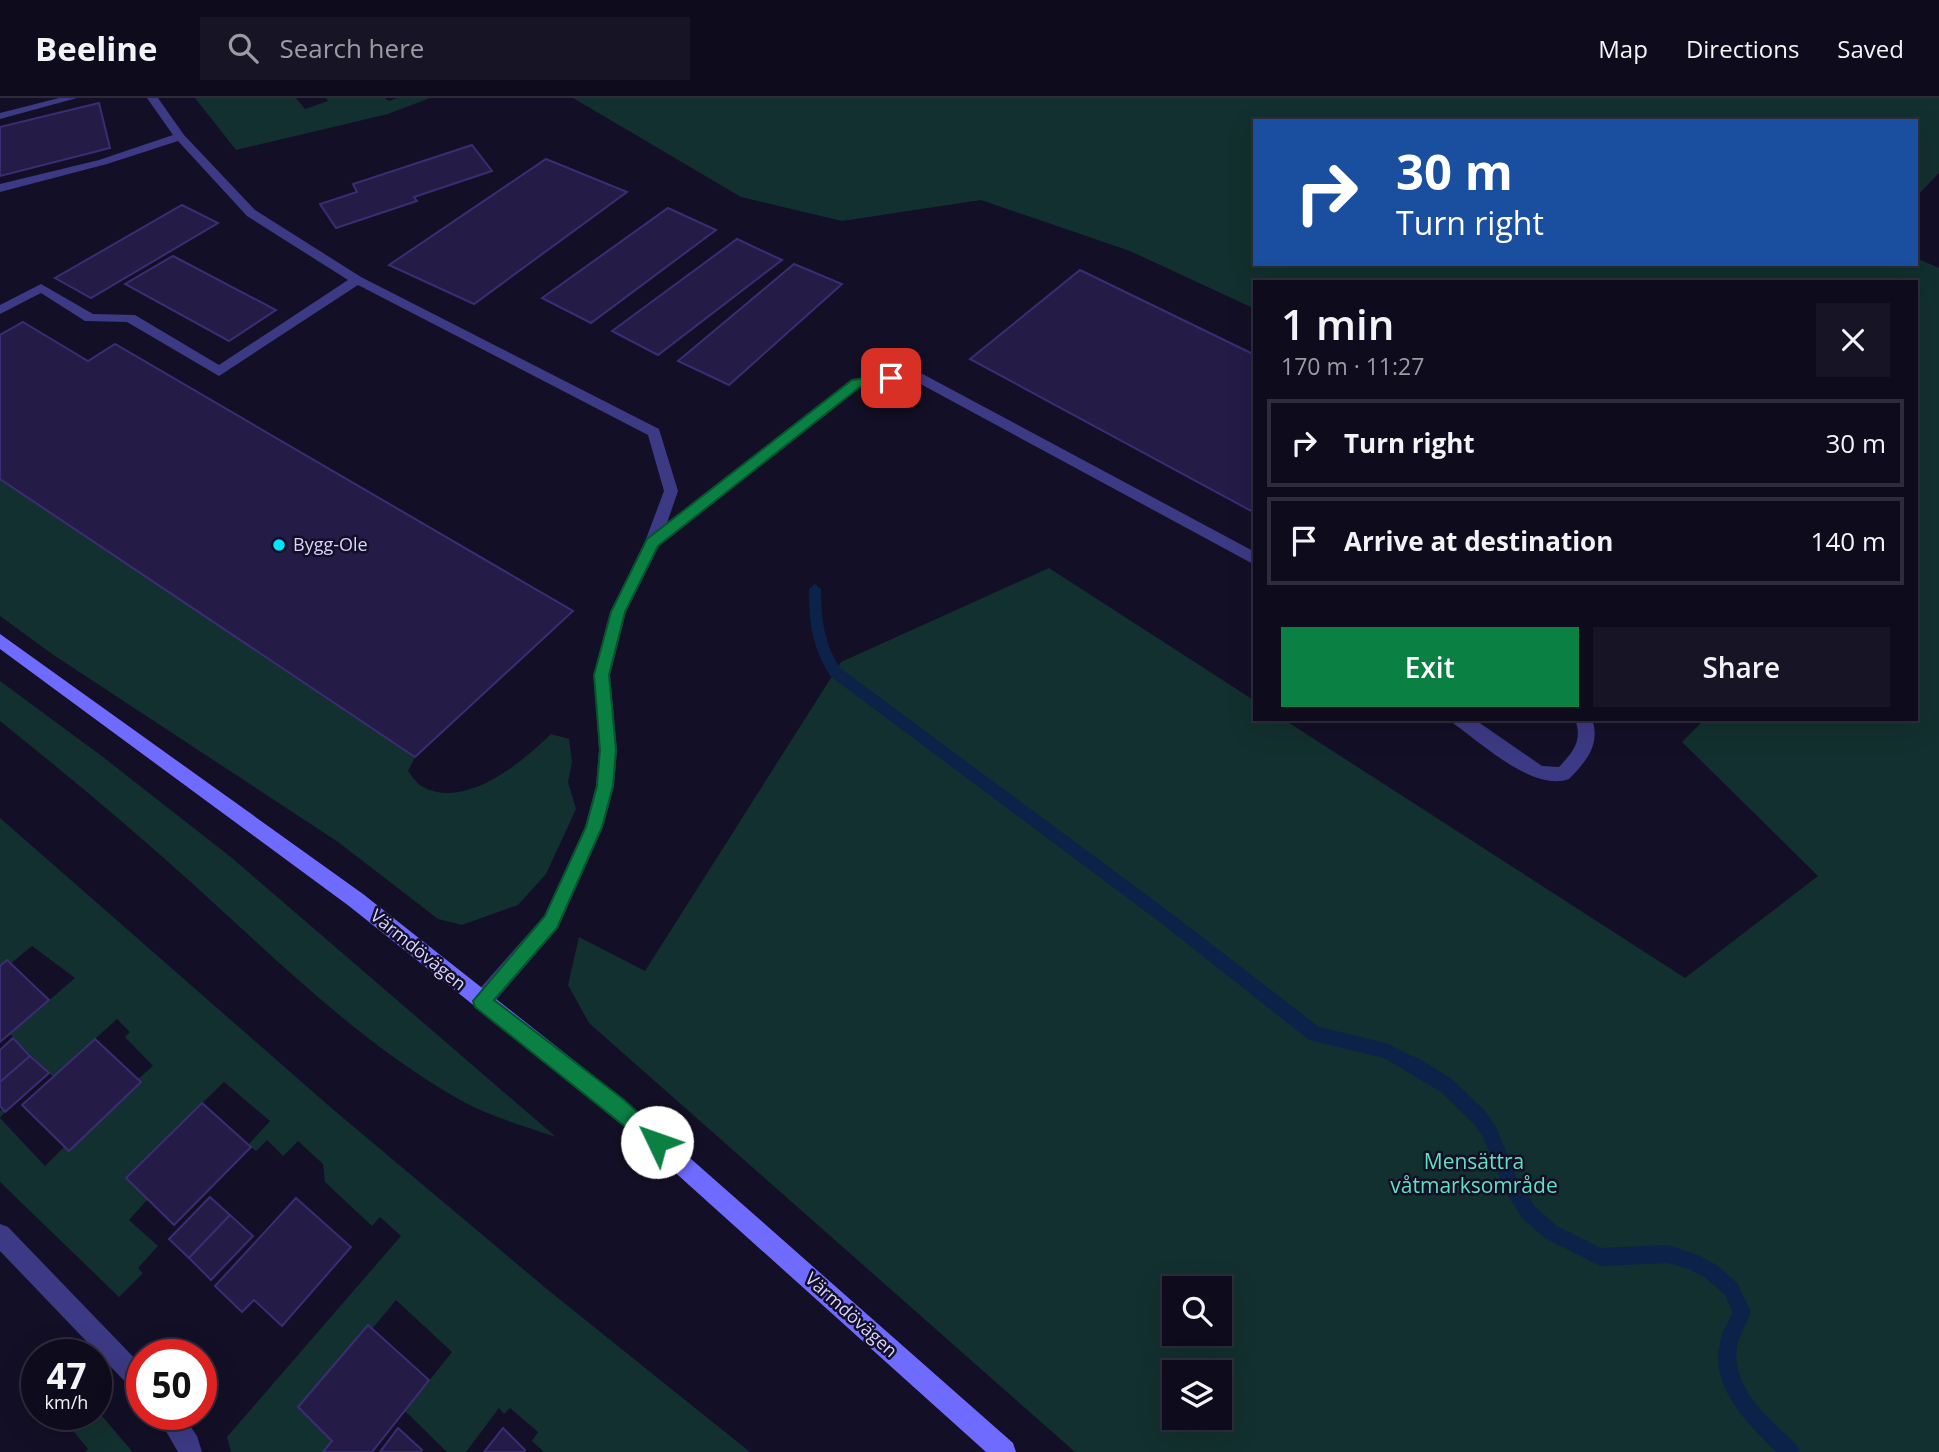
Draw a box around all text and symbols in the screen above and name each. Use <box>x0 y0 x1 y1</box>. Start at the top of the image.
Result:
search box <box>200 17 690 80</box>
text: Beeline <box>35 26 158 71</box>
icon: search <box>224 29 262 67</box>
text: Search here <box>280 30 424 66</box>
text: Map <box>1598 32 1648 65</box>
text: Directions <box>1686 32 1799 65</box>
text: Saved <box>1837 32 1904 65</box>
text: 30 m <box>1396 138 1513 204</box>
icon: right <box>1281 147 1372 238</box>
text: Turn right <box>1396 201 1544 244</box>
text: 1 min <box>1281 295 1394 352</box>
button: close <box>1816 303 1890 377</box>
pin <box>861 348 921 408</box>
text: 170 m · 11:27 <box>1281 350 1424 382</box>
icon: arrive <box>872 359 910 397</box>
icon: right <box>1285 424 1323 462</box>
text: Turn right <box>1344 425 1475 461</box>
text: 30 m <box>1825 425 1886 461</box>
icon: arrive <box>1285 522 1323 560</box>
text: Arrive at destination <box>1344 523 1613 559</box>
text: 140 m <box>1811 523 1886 559</box>
place label: Bygg-Ole <box>293 532 368 556</box>
marker: Bygg-Ole <box>271 537 287 553</box>
button: Exit <box>1281 627 1579 707</box>
button: Share <box>1593 627 1890 707</box>
street label: Värmdövägen <box>366 903 471 995</box>
position arrow <box>620 1105 694 1179</box>
park label: Mensättra våtmarksområde <box>1390 1147 1558 1199</box>
street label: Värmdövägen <box>800 1266 903 1362</box>
map controls <box>1162 1276 1232 1430</box>
button: search <box>1162 1276 1232 1346</box>
speed limit sign: 50 <box>126 1339 217 1430</box>
text: 47 <box>46 1352 87 1399</box>
button: layers <box>1162 1360 1232 1430</box>
text: km/h <box>45 1390 88 1414</box>

